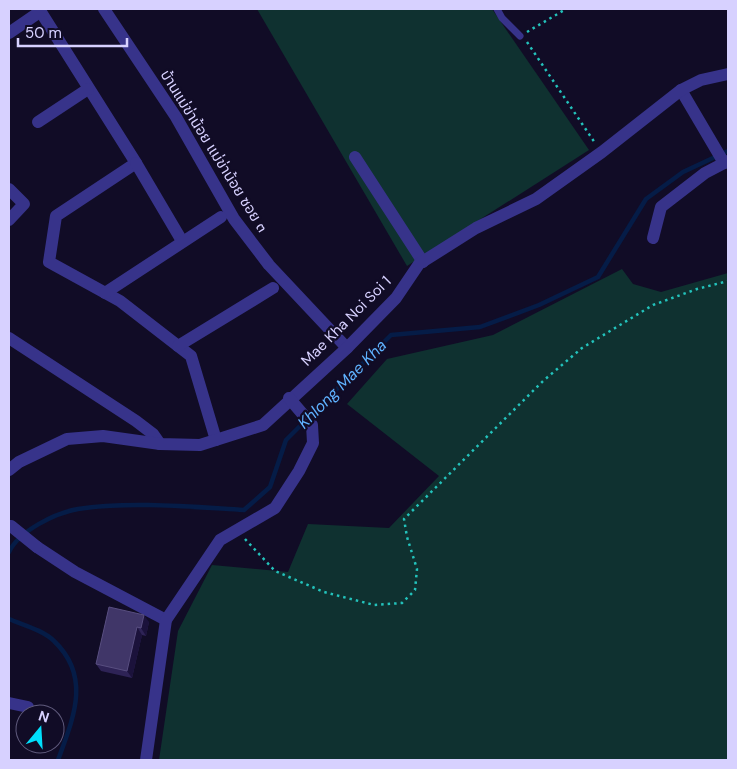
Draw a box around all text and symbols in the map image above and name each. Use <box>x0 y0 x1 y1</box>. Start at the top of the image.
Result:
scale bar <box>18 15 126 47</box>
text: 50 m <box>25 23 62 43</box>
street label: บ้านแม่ข่าน้อย แม่ข่าน้อย ซอย ๓ <box>156 66 272 236</box>
street label: Mae Kha Noi Soi 1 <box>297 272 395 370</box>
water label: Khlong Mae Kha <box>293 335 391 433</box>
north arrow <box>15 704 65 754</box>
text: N <box>36 706 52 727</box>

